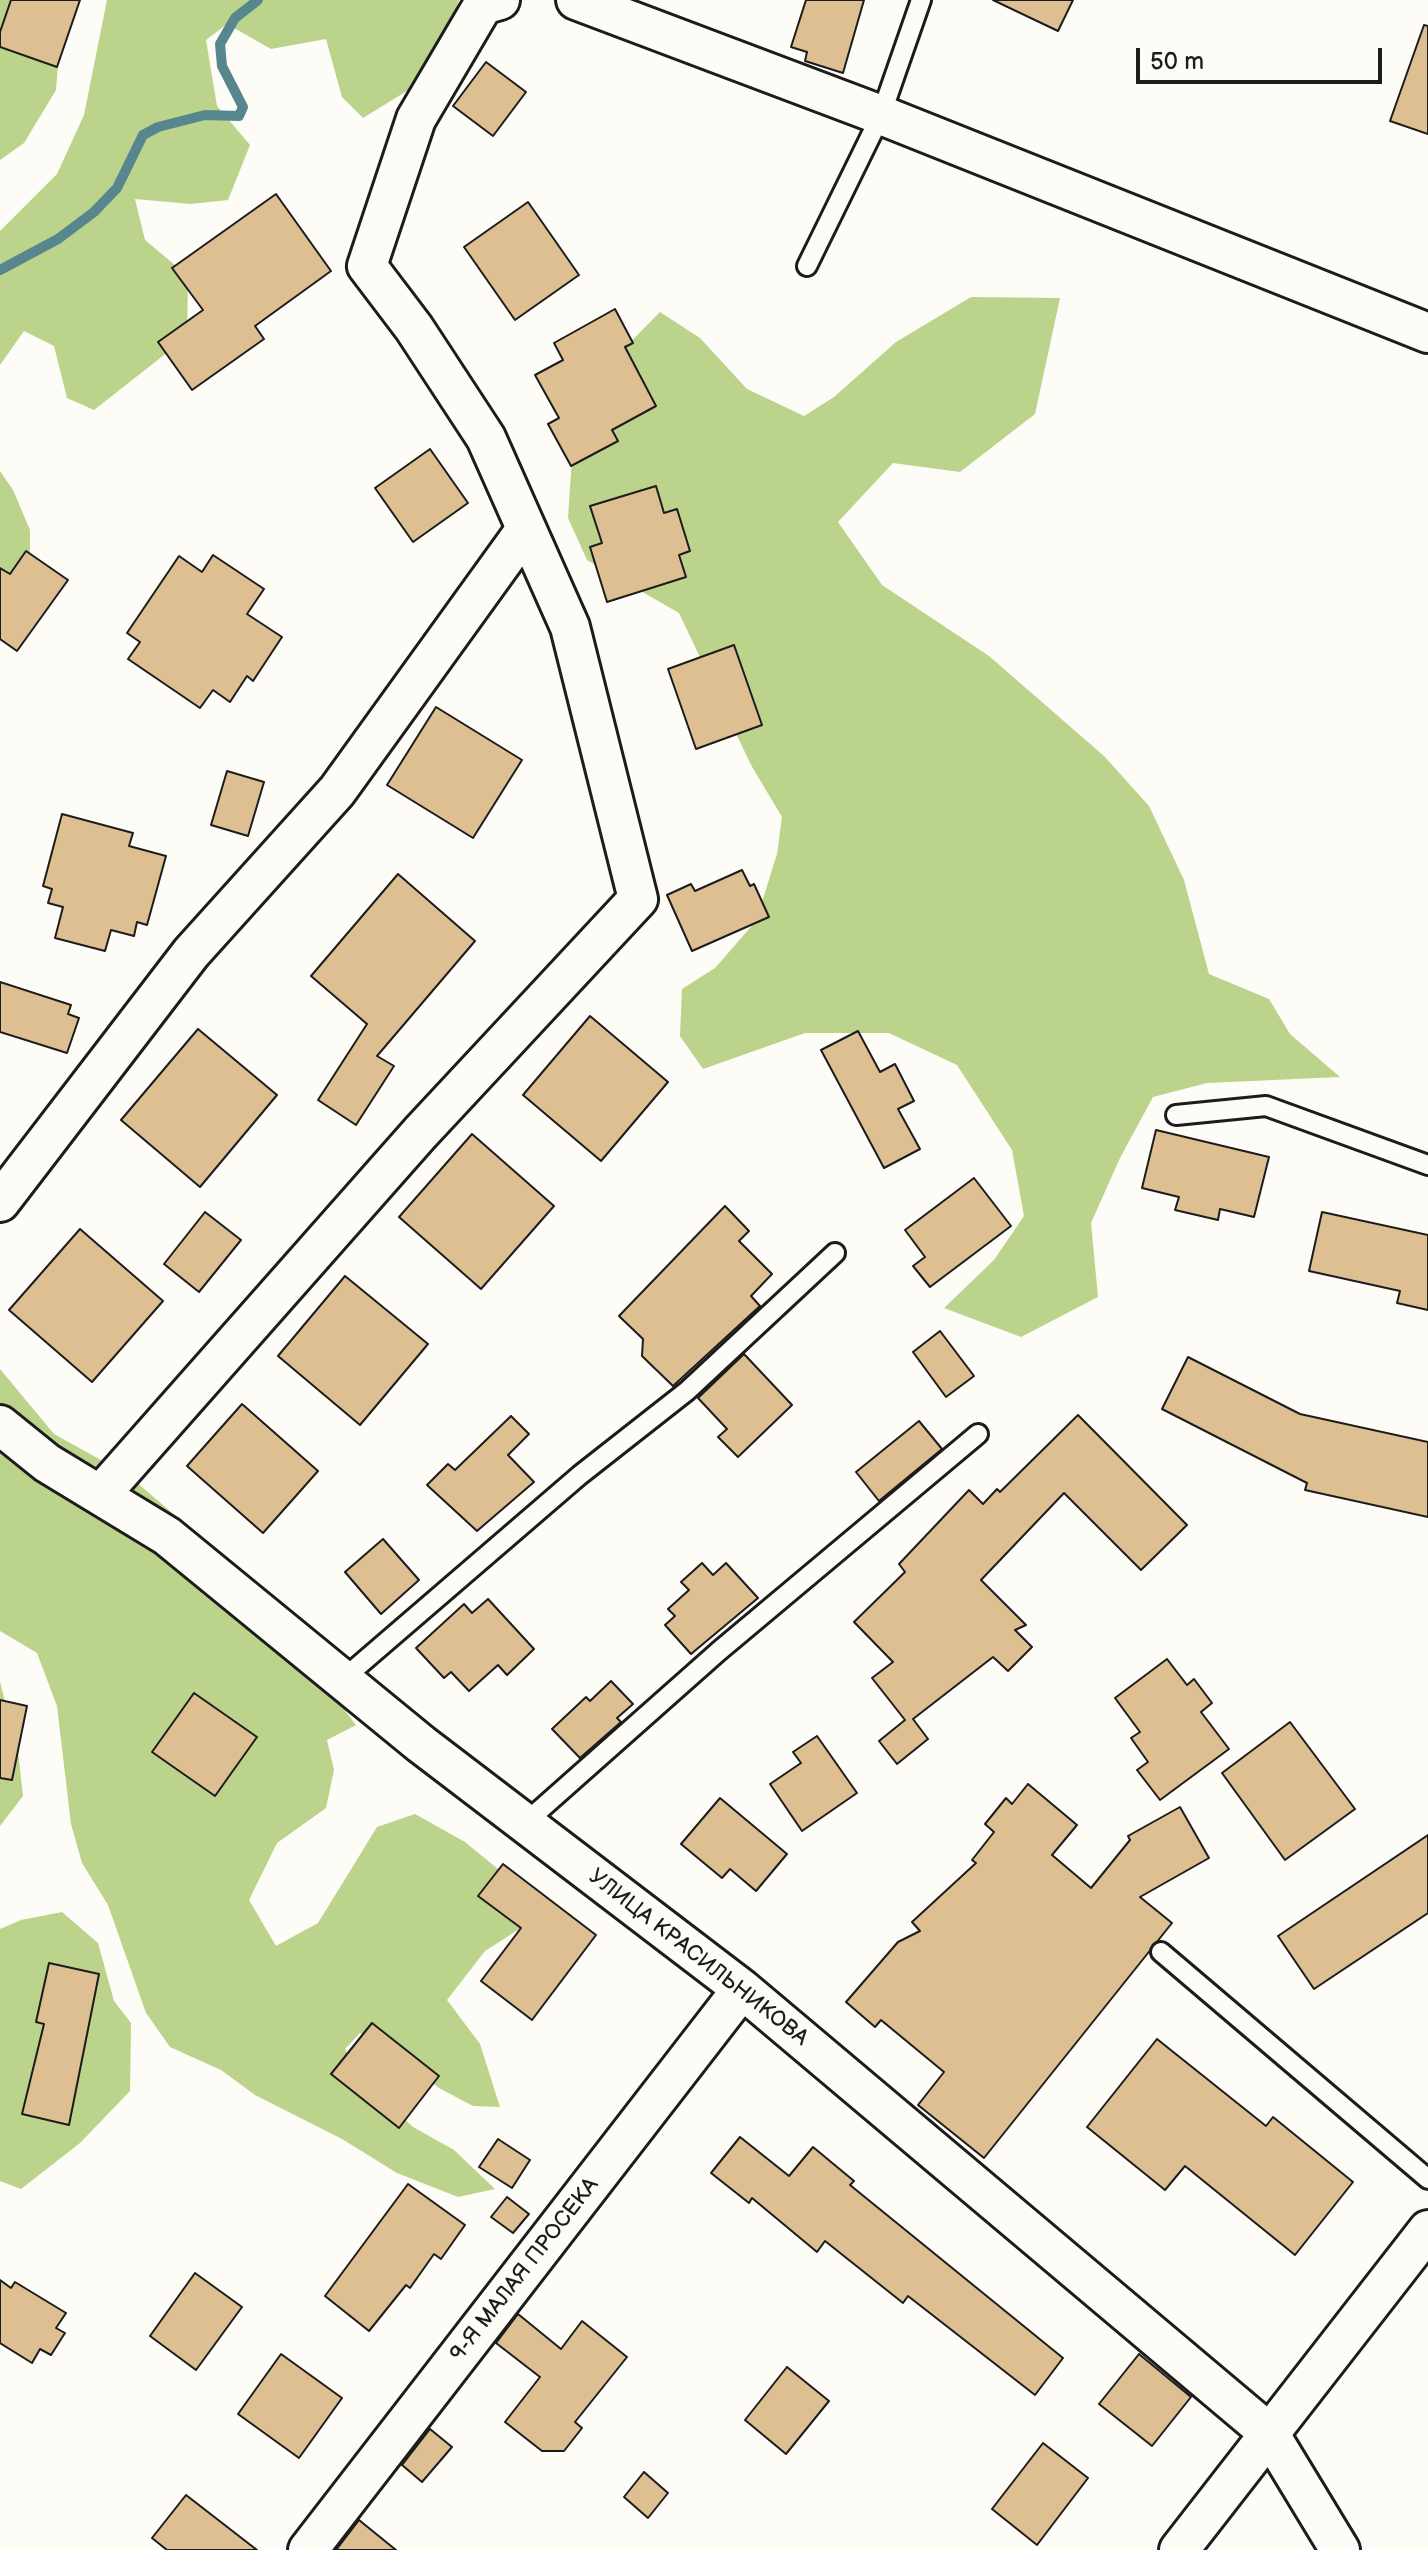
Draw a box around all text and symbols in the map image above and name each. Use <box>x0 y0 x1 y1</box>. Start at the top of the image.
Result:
scale bar <box>1140 32 1386 82</box>
text: 50 m <box>1150 47 1204 76</box>
street label: УЛИЦА КРАСИЛЬНИКОВА <box>583 1864 813 2052</box>
street label: 9-Я МАЛАЯ ПРОСЕКА <box>445 2173 605 2367</box>

